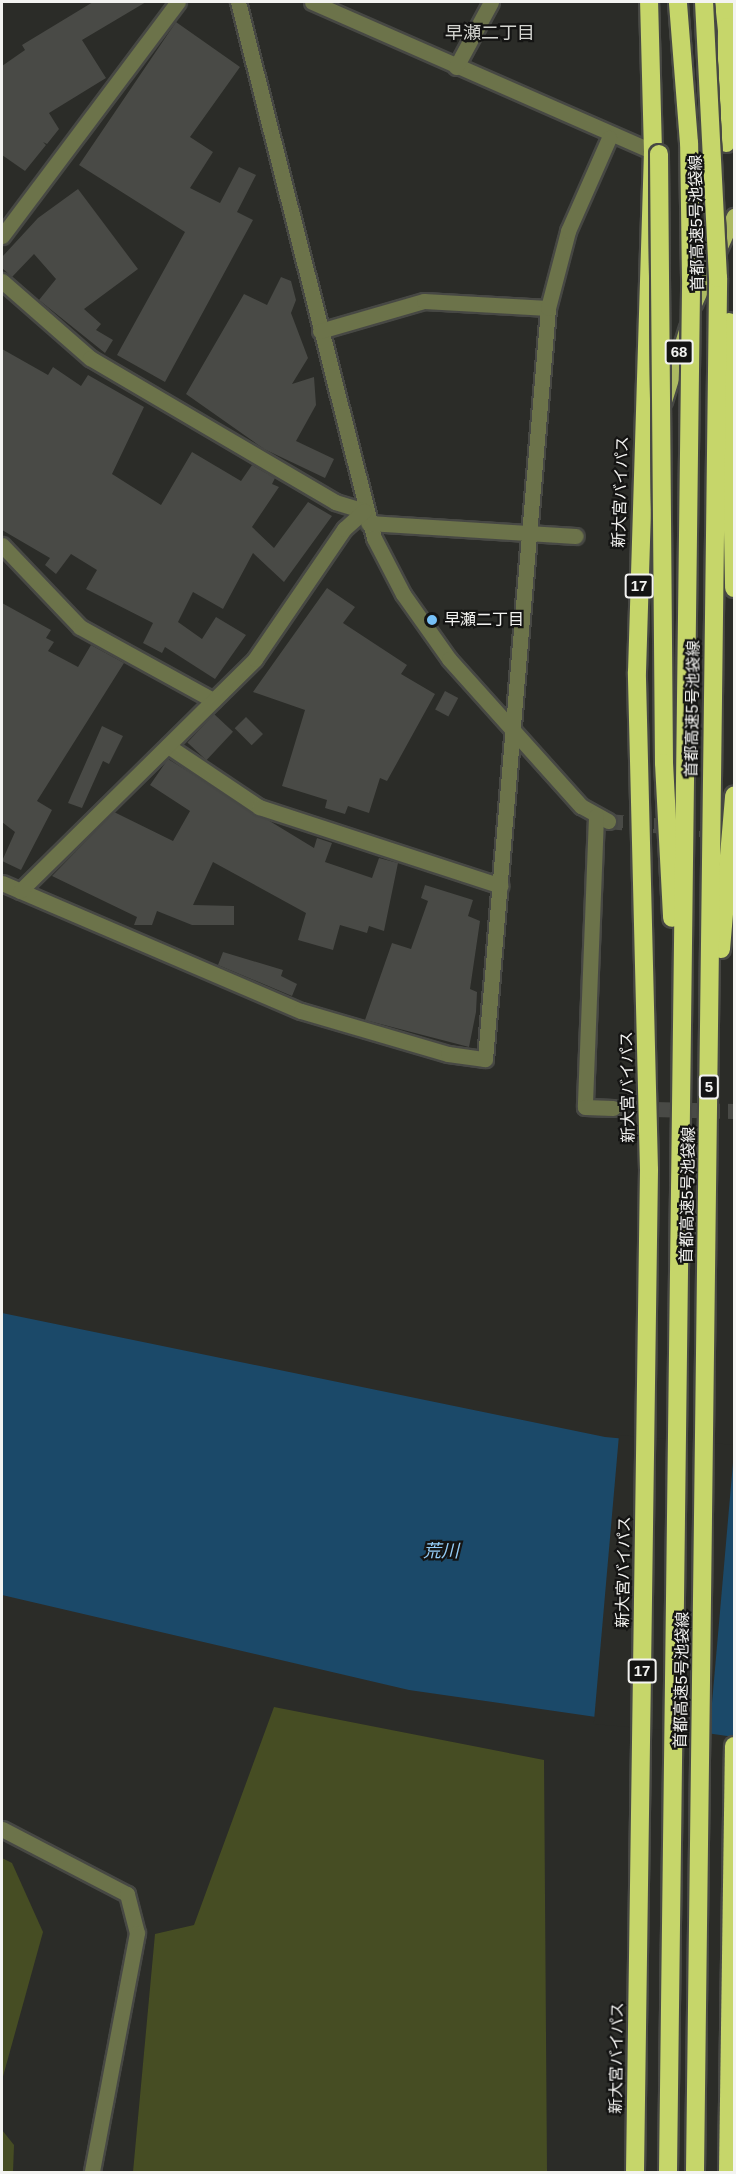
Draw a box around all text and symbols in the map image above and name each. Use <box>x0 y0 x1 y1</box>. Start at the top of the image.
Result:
district label: 早瀬二丁目 <box>445 22 535 44</box>
street label: 首都高速5号池袋線 <box>686 154 708 292</box>
road number: 68 <box>664 340 694 364</box>
street label: 新大宮バイパス <box>609 436 633 548</box>
road number: 17 <box>624 574 654 598</box>
place label: 早瀬二丁目 <box>444 610 524 630</box>
marker: 早瀬二丁目 <box>425 613 439 627</box>
street label: 首都高速5号池袋線 <box>682 640 704 778</box>
street label: 新大宮バイパス <box>617 1031 639 1143</box>
road number: 5 <box>698 1075 720 1099</box>
street label: 首都高速5号池袋線 <box>677 1126 699 1264</box>
street label: 新大宮バイパス <box>613 1516 635 1628</box>
water label: 荒川 <box>423 1540 459 1562</box>
street label: 首都高速5号池袋線 <box>671 1611 693 1749</box>
road number: 17 <box>627 1659 657 1683</box>
street label: 新大宮バイパス <box>606 2002 628 2114</box>

